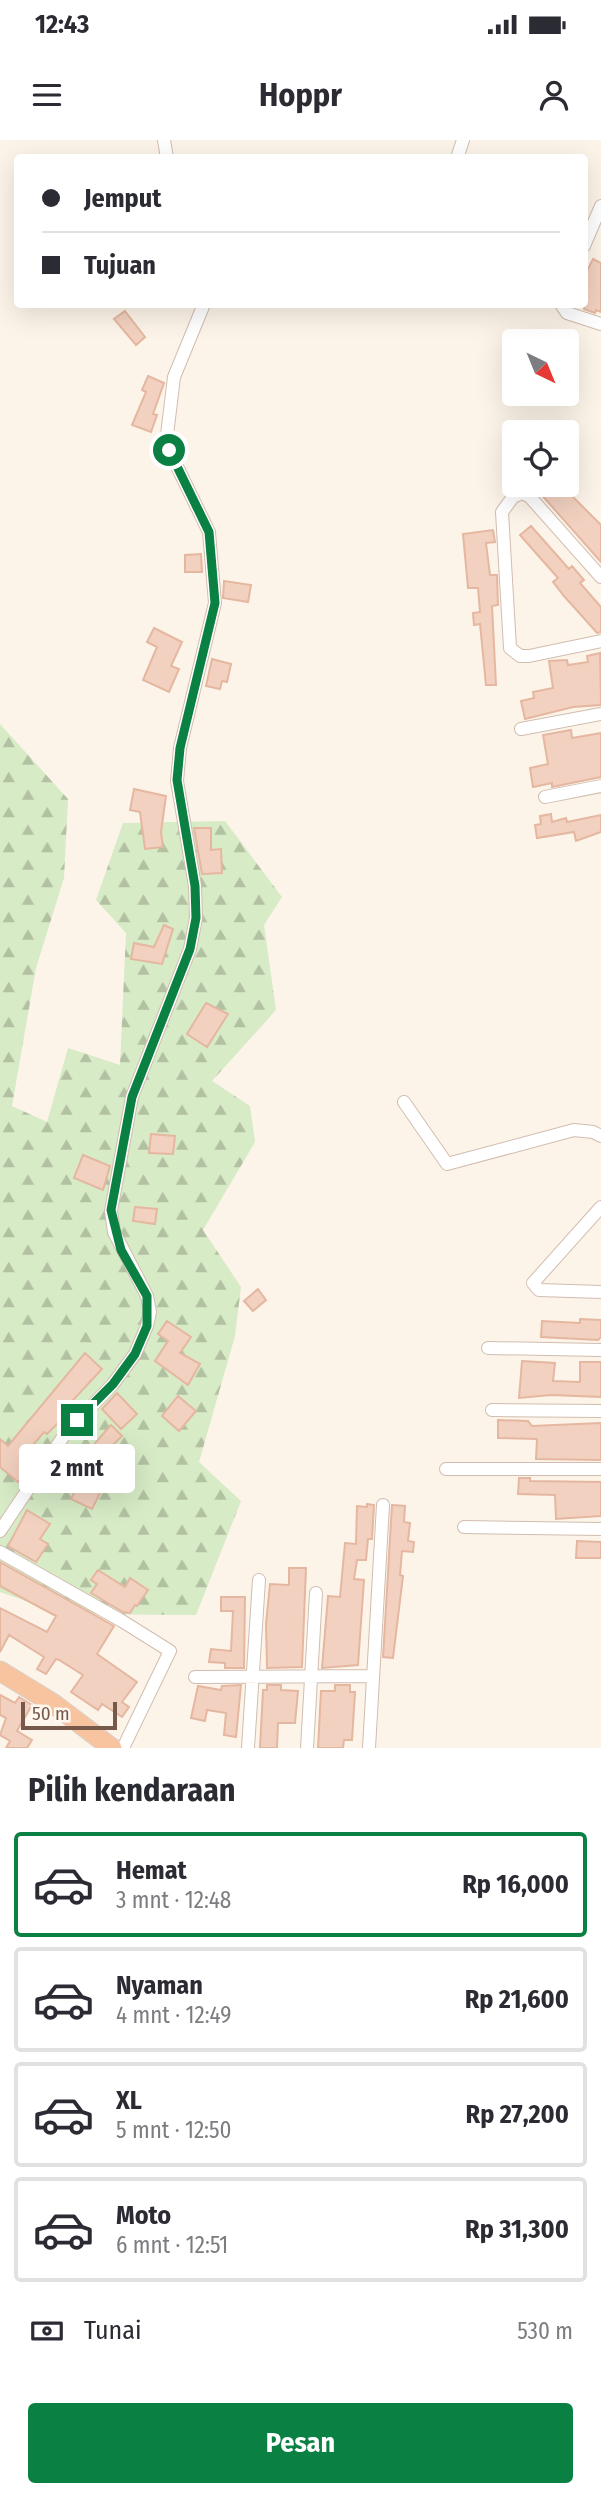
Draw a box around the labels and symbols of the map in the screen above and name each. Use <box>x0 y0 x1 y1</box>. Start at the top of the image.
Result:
north arrow <box>502 329 579 406</box>
route start <box>153 434 185 466</box>
route end <box>61 1404 93 1436</box>
callout: 2 mnt <box>19 1444 135 1494</box>
scale bar <box>21 1699 117 1731</box>

